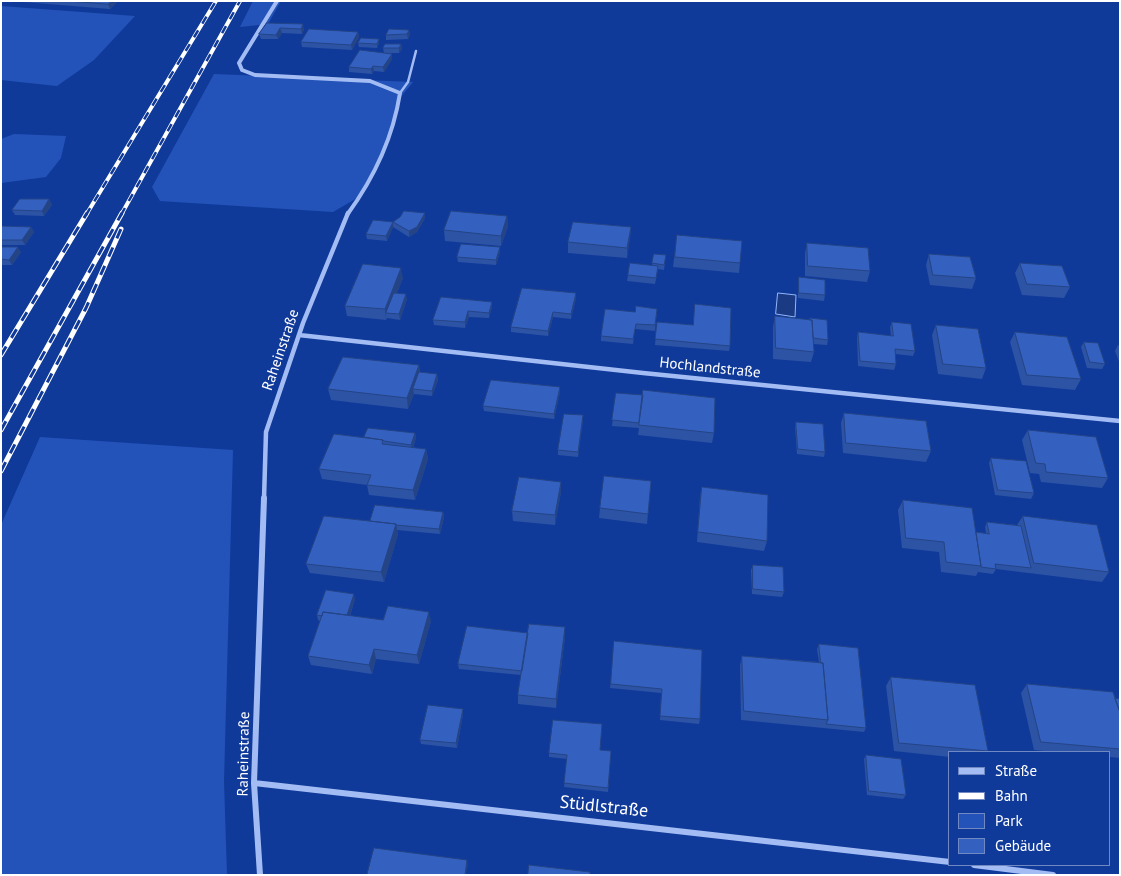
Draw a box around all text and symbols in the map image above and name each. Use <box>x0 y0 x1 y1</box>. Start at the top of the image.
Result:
street label: Raheinstraße <box>259 307 303 393</box>
street label: Hochlandstraße <box>659 354 761 382</box>
street label: Raheinstraße <box>234 711 254 797</box>
legend <box>948 751 1111 866</box>
text: Straße <box>995 761 1037 780</box>
text: Bahn <box>995 786 1028 805</box>
street label: Stüdlstraße <box>559 792 649 822</box>
text: Park <box>995 811 1023 830</box>
text: Gebäude <box>995 836 1051 855</box>

